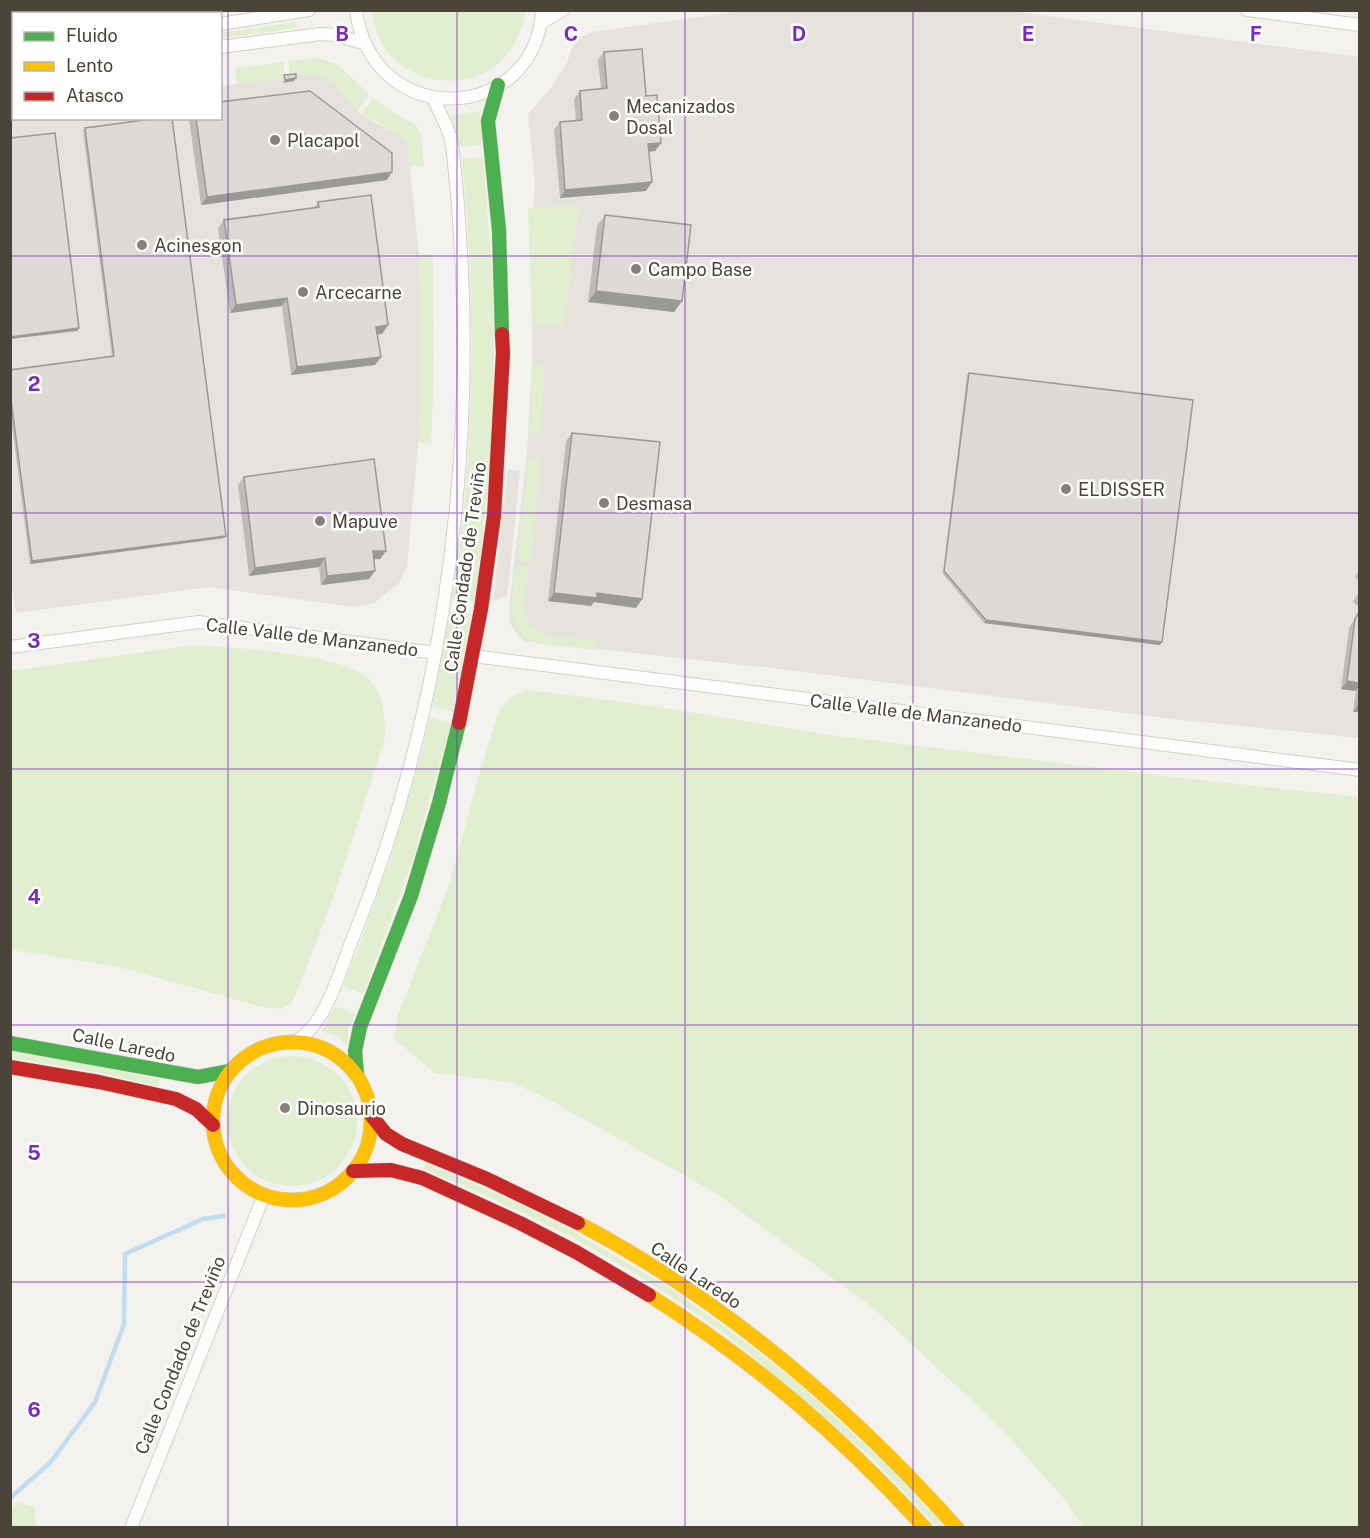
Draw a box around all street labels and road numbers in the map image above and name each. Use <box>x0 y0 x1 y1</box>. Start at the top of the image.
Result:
street label: Calle Condado de Treviño <box>440 461 490 673</box>
street label: Calle Valle de Manzanedo <box>205 614 419 660</box>
street label: Calle Valle de Manzanedo <box>809 690 1023 736</box>
street label: Calle Laredo <box>71 1024 177 1066</box>
street label: Calle Laredo <box>647 1237 745 1313</box>
street label: Calle Condado de Treviño <box>131 1253 229 1457</box>

